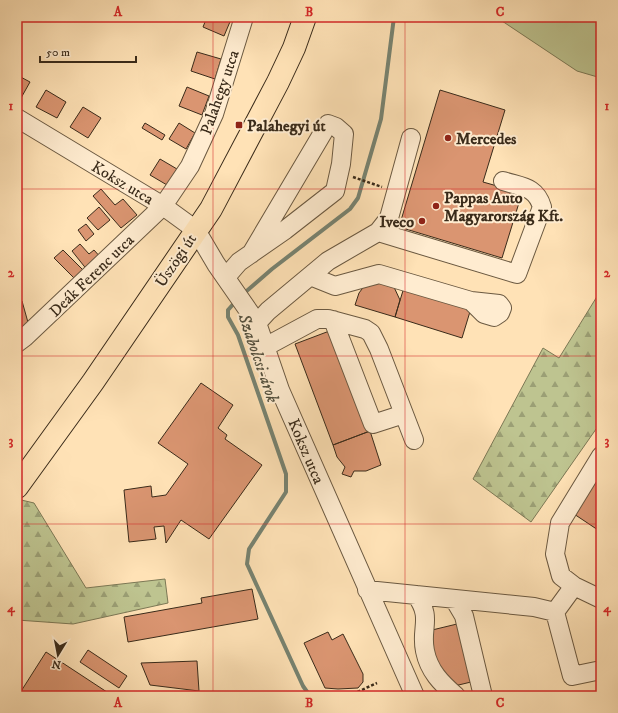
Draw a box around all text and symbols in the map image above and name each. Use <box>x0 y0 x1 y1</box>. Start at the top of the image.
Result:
text: A <box>113 4 123 20</box>
text: B <box>305 4 313 20</box>
text: C <box>496 4 505 20</box>
scale bar <box>40 38 136 64</box>
text: 50 m <box>46 45 70 60</box>
street label: Palahegy utca <box>196 47 244 137</box>
text: 1 <box>9 98 14 114</box>
text: 1 <box>605 98 610 114</box>
place label: Palahegyi út <box>247 116 326 136</box>
marker: Palahegyi út <box>234 120 244 130</box>
place label: Mercedes <box>456 129 517 149</box>
marker: Mercedes <box>443 133 453 143</box>
street label: Koksz utca <box>88 157 157 209</box>
place label: Pappas Auto Magyarország Kft. <box>444 188 563 226</box>
marker: Pappas Auto Magyarország Kft. <box>431 201 441 211</box>
place label: Iveco <box>379 212 414 232</box>
marker: Iveco <box>417 216 427 226</box>
street label: Deák Ferenc utca <box>45 230 139 321</box>
street label: Üszögi út <box>151 230 201 291</box>
text: 2 <box>8 265 15 281</box>
text: 2 <box>604 265 611 281</box>
water label: Szabolcsi-árok <box>232 310 284 407</box>
street label: Koksz utca <box>283 416 329 487</box>
text: 3 <box>9 433 14 449</box>
text: 3 <box>605 433 610 449</box>
text: 4 <box>6 600 15 617</box>
text: 4 <box>602 600 611 617</box>
north arrow <box>38 635 78 675</box>
text: N <box>51 656 62 672</box>
text: A <box>113 695 123 711</box>
text: B <box>305 695 313 711</box>
text: C <box>496 695 505 711</box>

